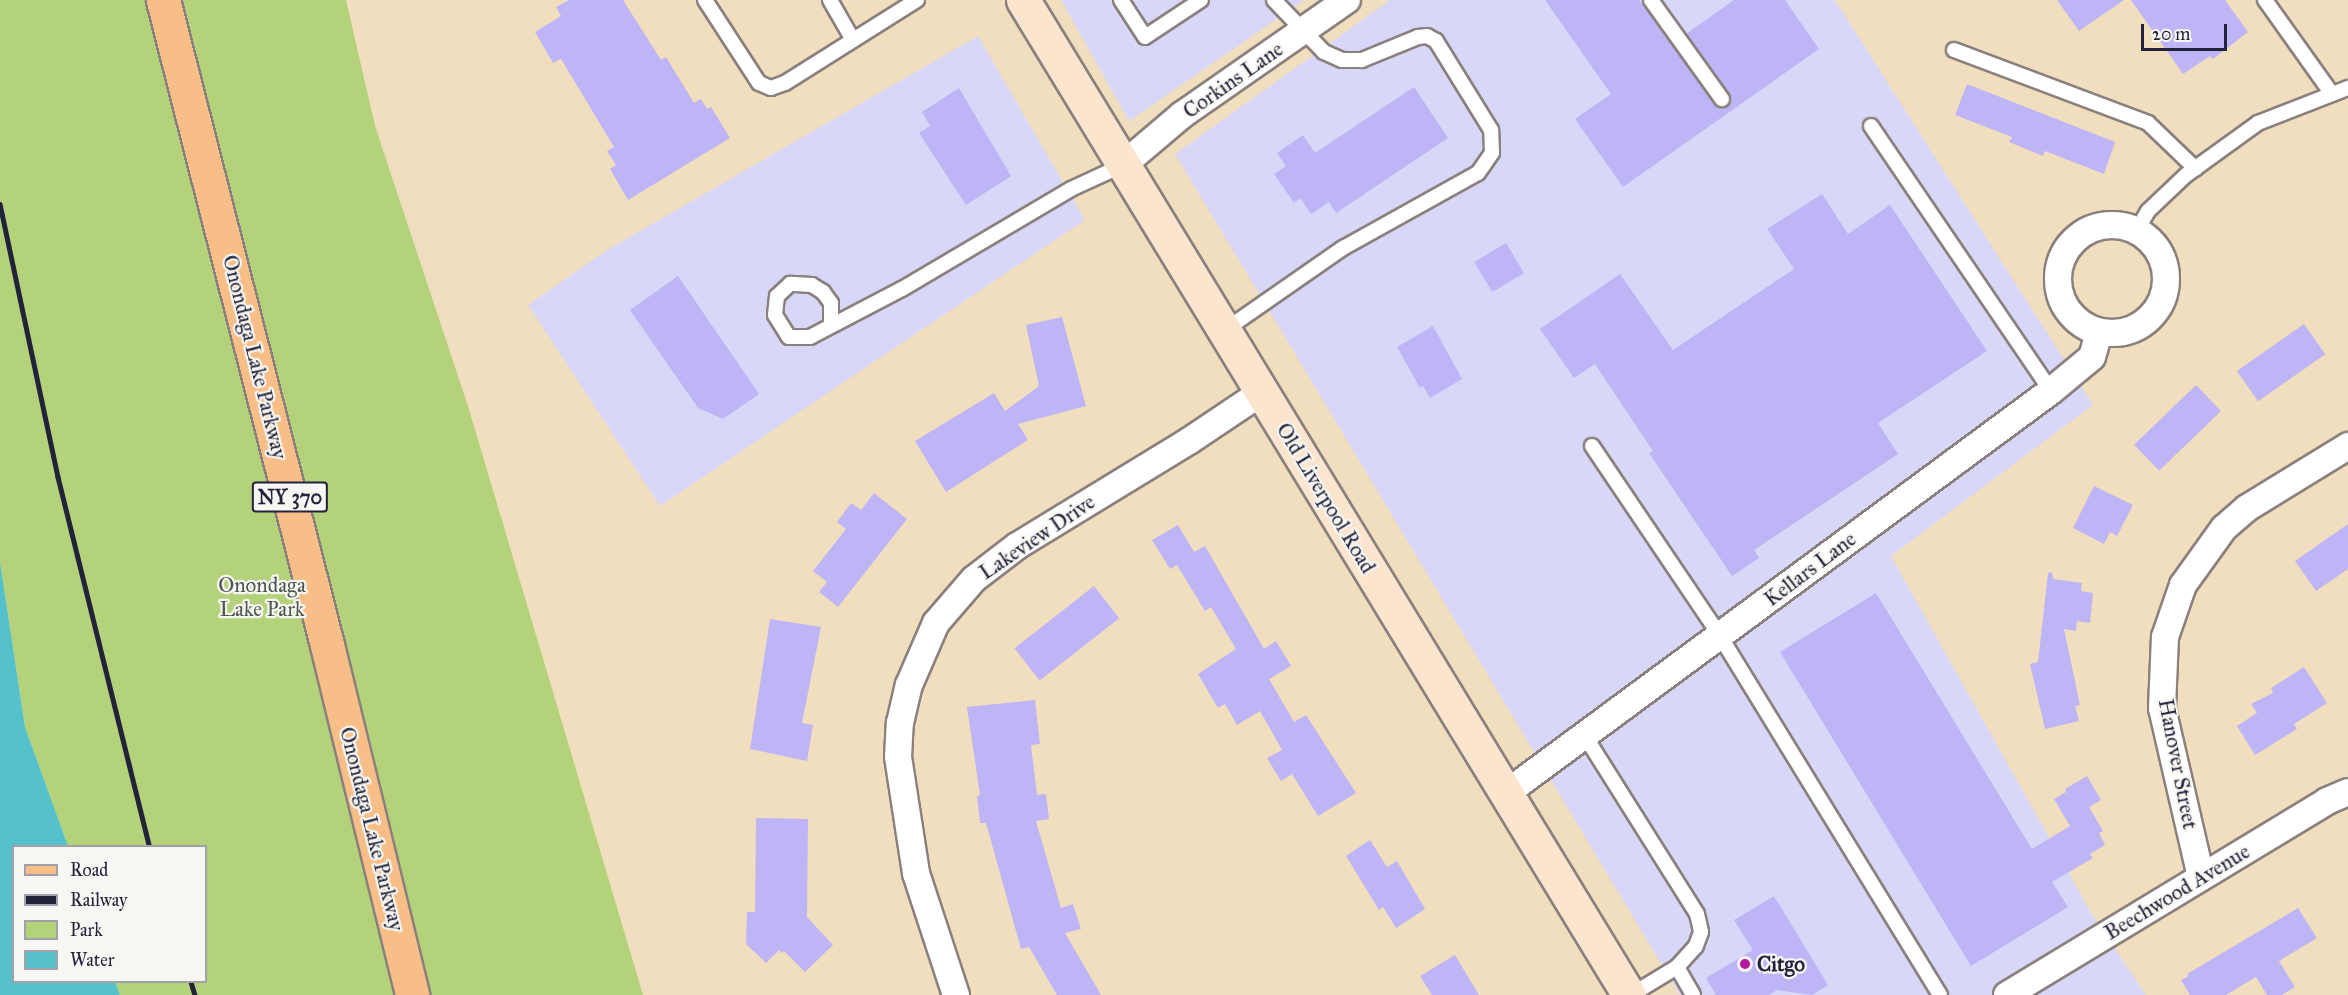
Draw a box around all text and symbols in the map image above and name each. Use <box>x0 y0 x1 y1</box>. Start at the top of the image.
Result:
scale bar <box>2144 12 2230 50</box>
text: 20 m <box>2152 23 2190 45</box>
street label: Corkins Lane <box>1178 36 1288 124</box>
street label: Onondaga Lake Parkway <box>217 252 293 462</box>
street label: Old Liverpool Road <box>1271 418 1381 578</box>
road number: NY 370 <box>251 480 329 514</box>
street label: Lakeview Drive <box>974 489 1100 585</box>
street label: Kellars Lane <box>1759 526 1861 612</box>
park label: Onondaga Lake Park <box>218 572 306 622</box>
street label: Hanover Street <box>2153 697 2203 831</box>
street label: Onondaga Lake Parkway <box>334 724 410 934</box>
street label: Beechwood Avenue <box>2100 839 2254 945</box>
legend <box>12 845 207 983</box>
text: Road <box>70 859 108 881</box>
text: Railway <box>70 889 127 911</box>
text: Park <box>70 919 103 941</box>
text: Water <box>70 949 114 971</box>
place label: Citgo <box>1757 951 1805 977</box>
marker: Citgo <box>1738 957 1752 971</box>

